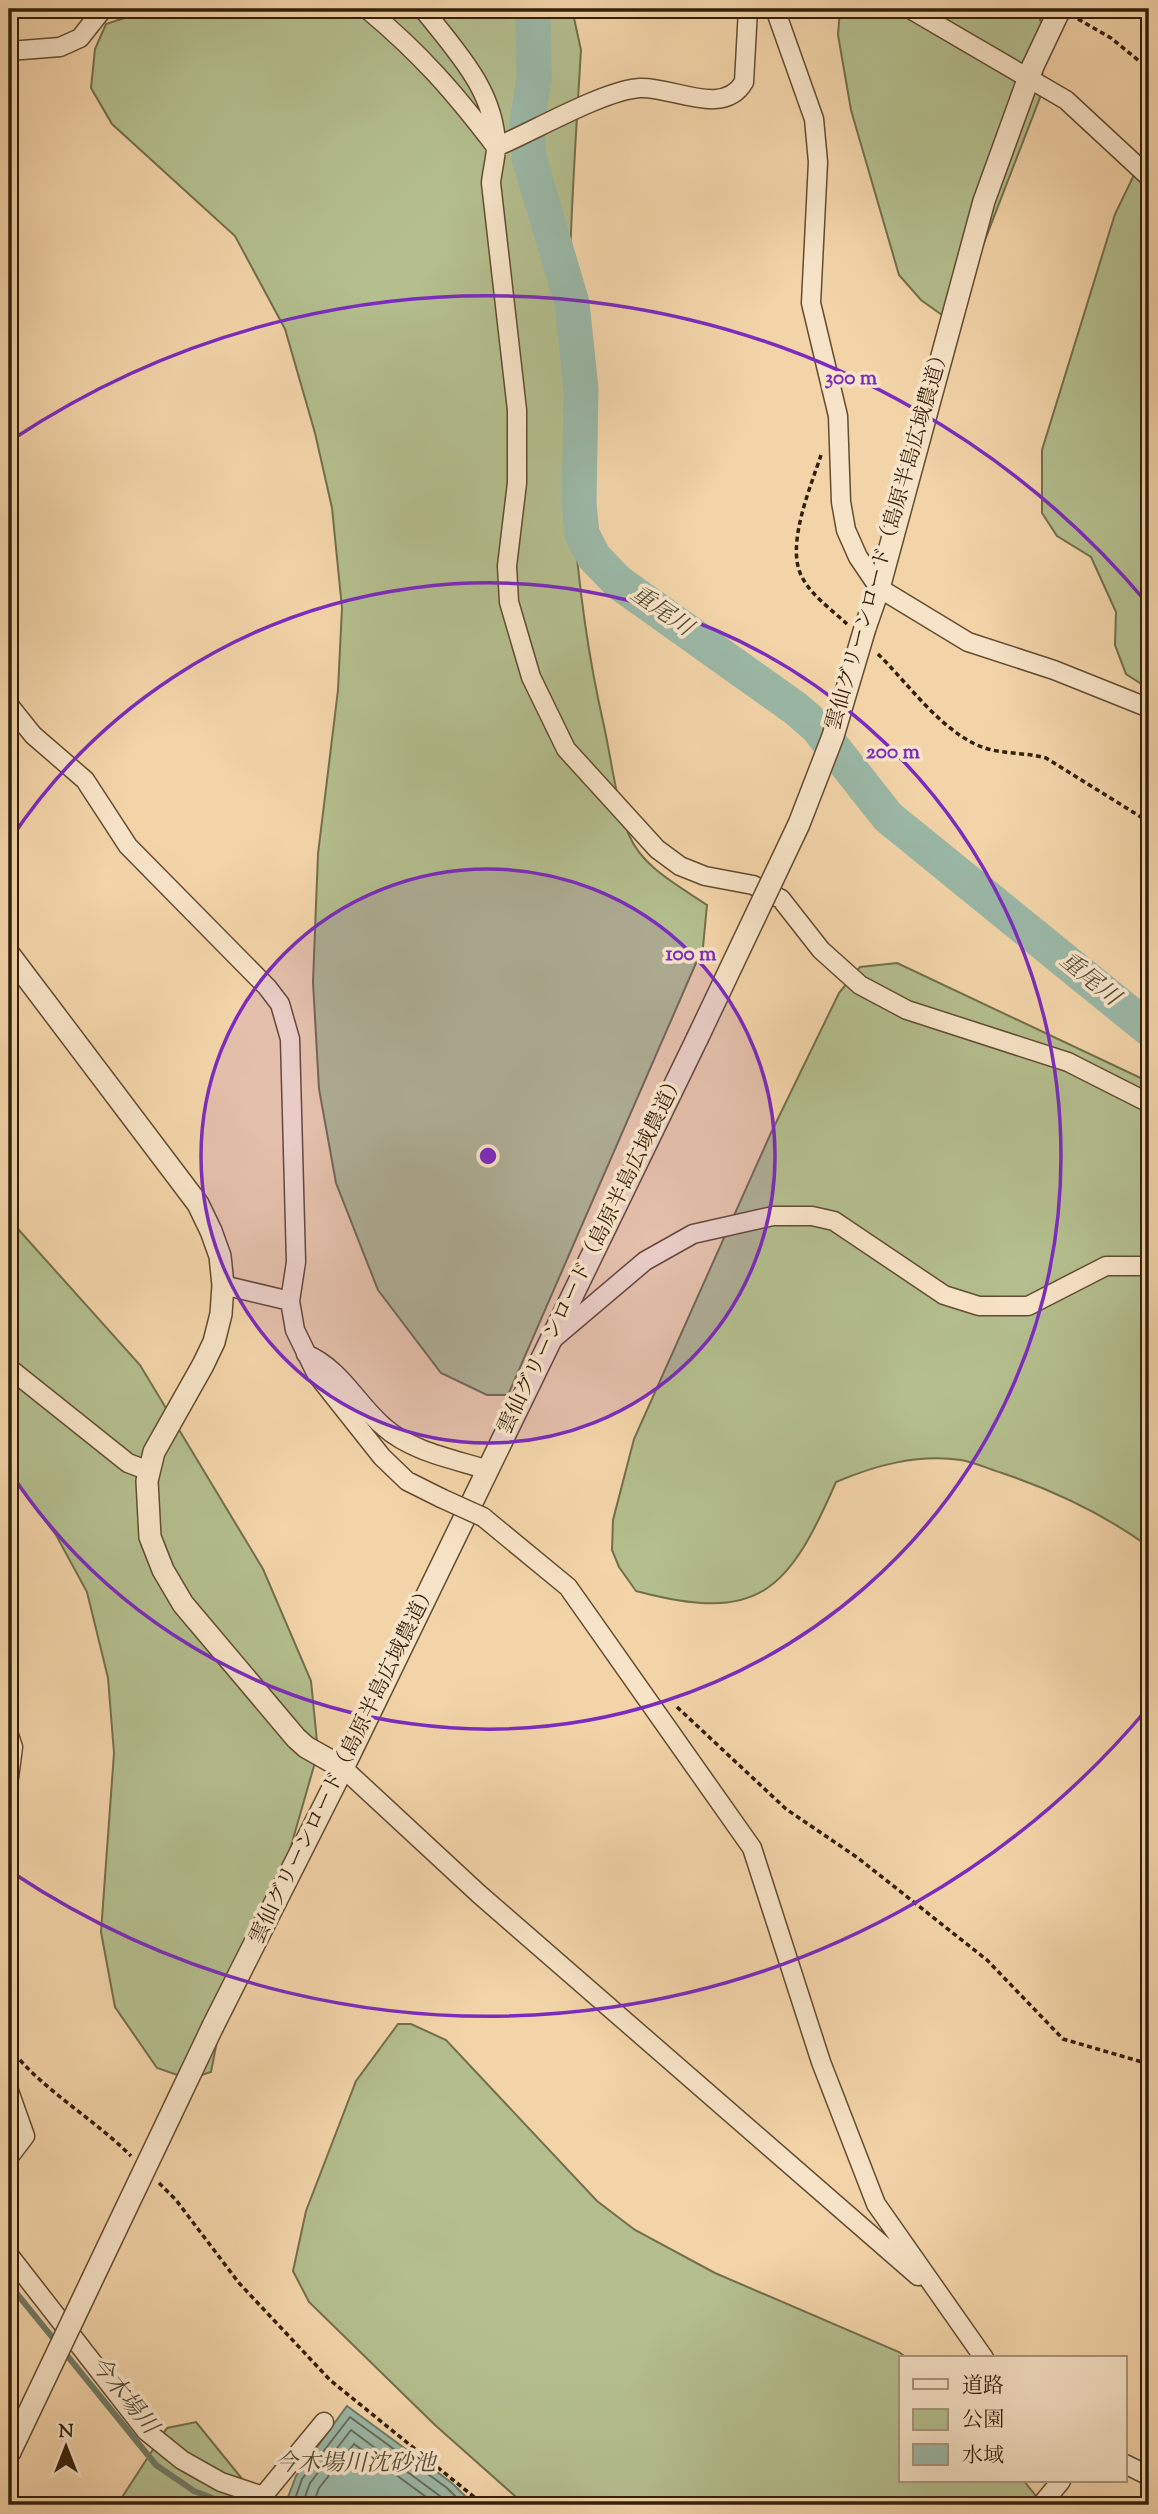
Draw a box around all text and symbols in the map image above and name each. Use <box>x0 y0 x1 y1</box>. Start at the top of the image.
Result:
street label: 雲仙グリーンロード（島原半島広域農道） <box>820 342 958 734</box>
text: 300 m <box>825 364 878 394</box>
water label: 重尾川 <box>623 579 701 647</box>
text: 200 m <box>866 738 921 768</box>
text: 100 m <box>666 940 717 970</box>
water label: 重尾川 <box>1052 945 1129 1016</box>
street label: 雲仙グリーンロード（島原半島広域農道） <box>491 1068 693 1440</box>
centre of rings <box>476 1144 500 1168</box>
street label: 雲仙グリーンロード（島原半島広域農道） <box>243 1578 445 1950</box>
water label: 今木場川 <box>81 2350 167 2444</box>
legend <box>899 2356 1126 2482</box>
text: 道路 <box>962 2372 1004 2402</box>
text: 公園 <box>962 2406 1004 2436</box>
north arrow <box>32 2412 102 2482</box>
text: N <box>58 2419 74 2446</box>
text: 水域 <box>962 2442 1004 2472</box>
water label: 今木場川沈砂池 <box>275 2448 439 2481</box>

